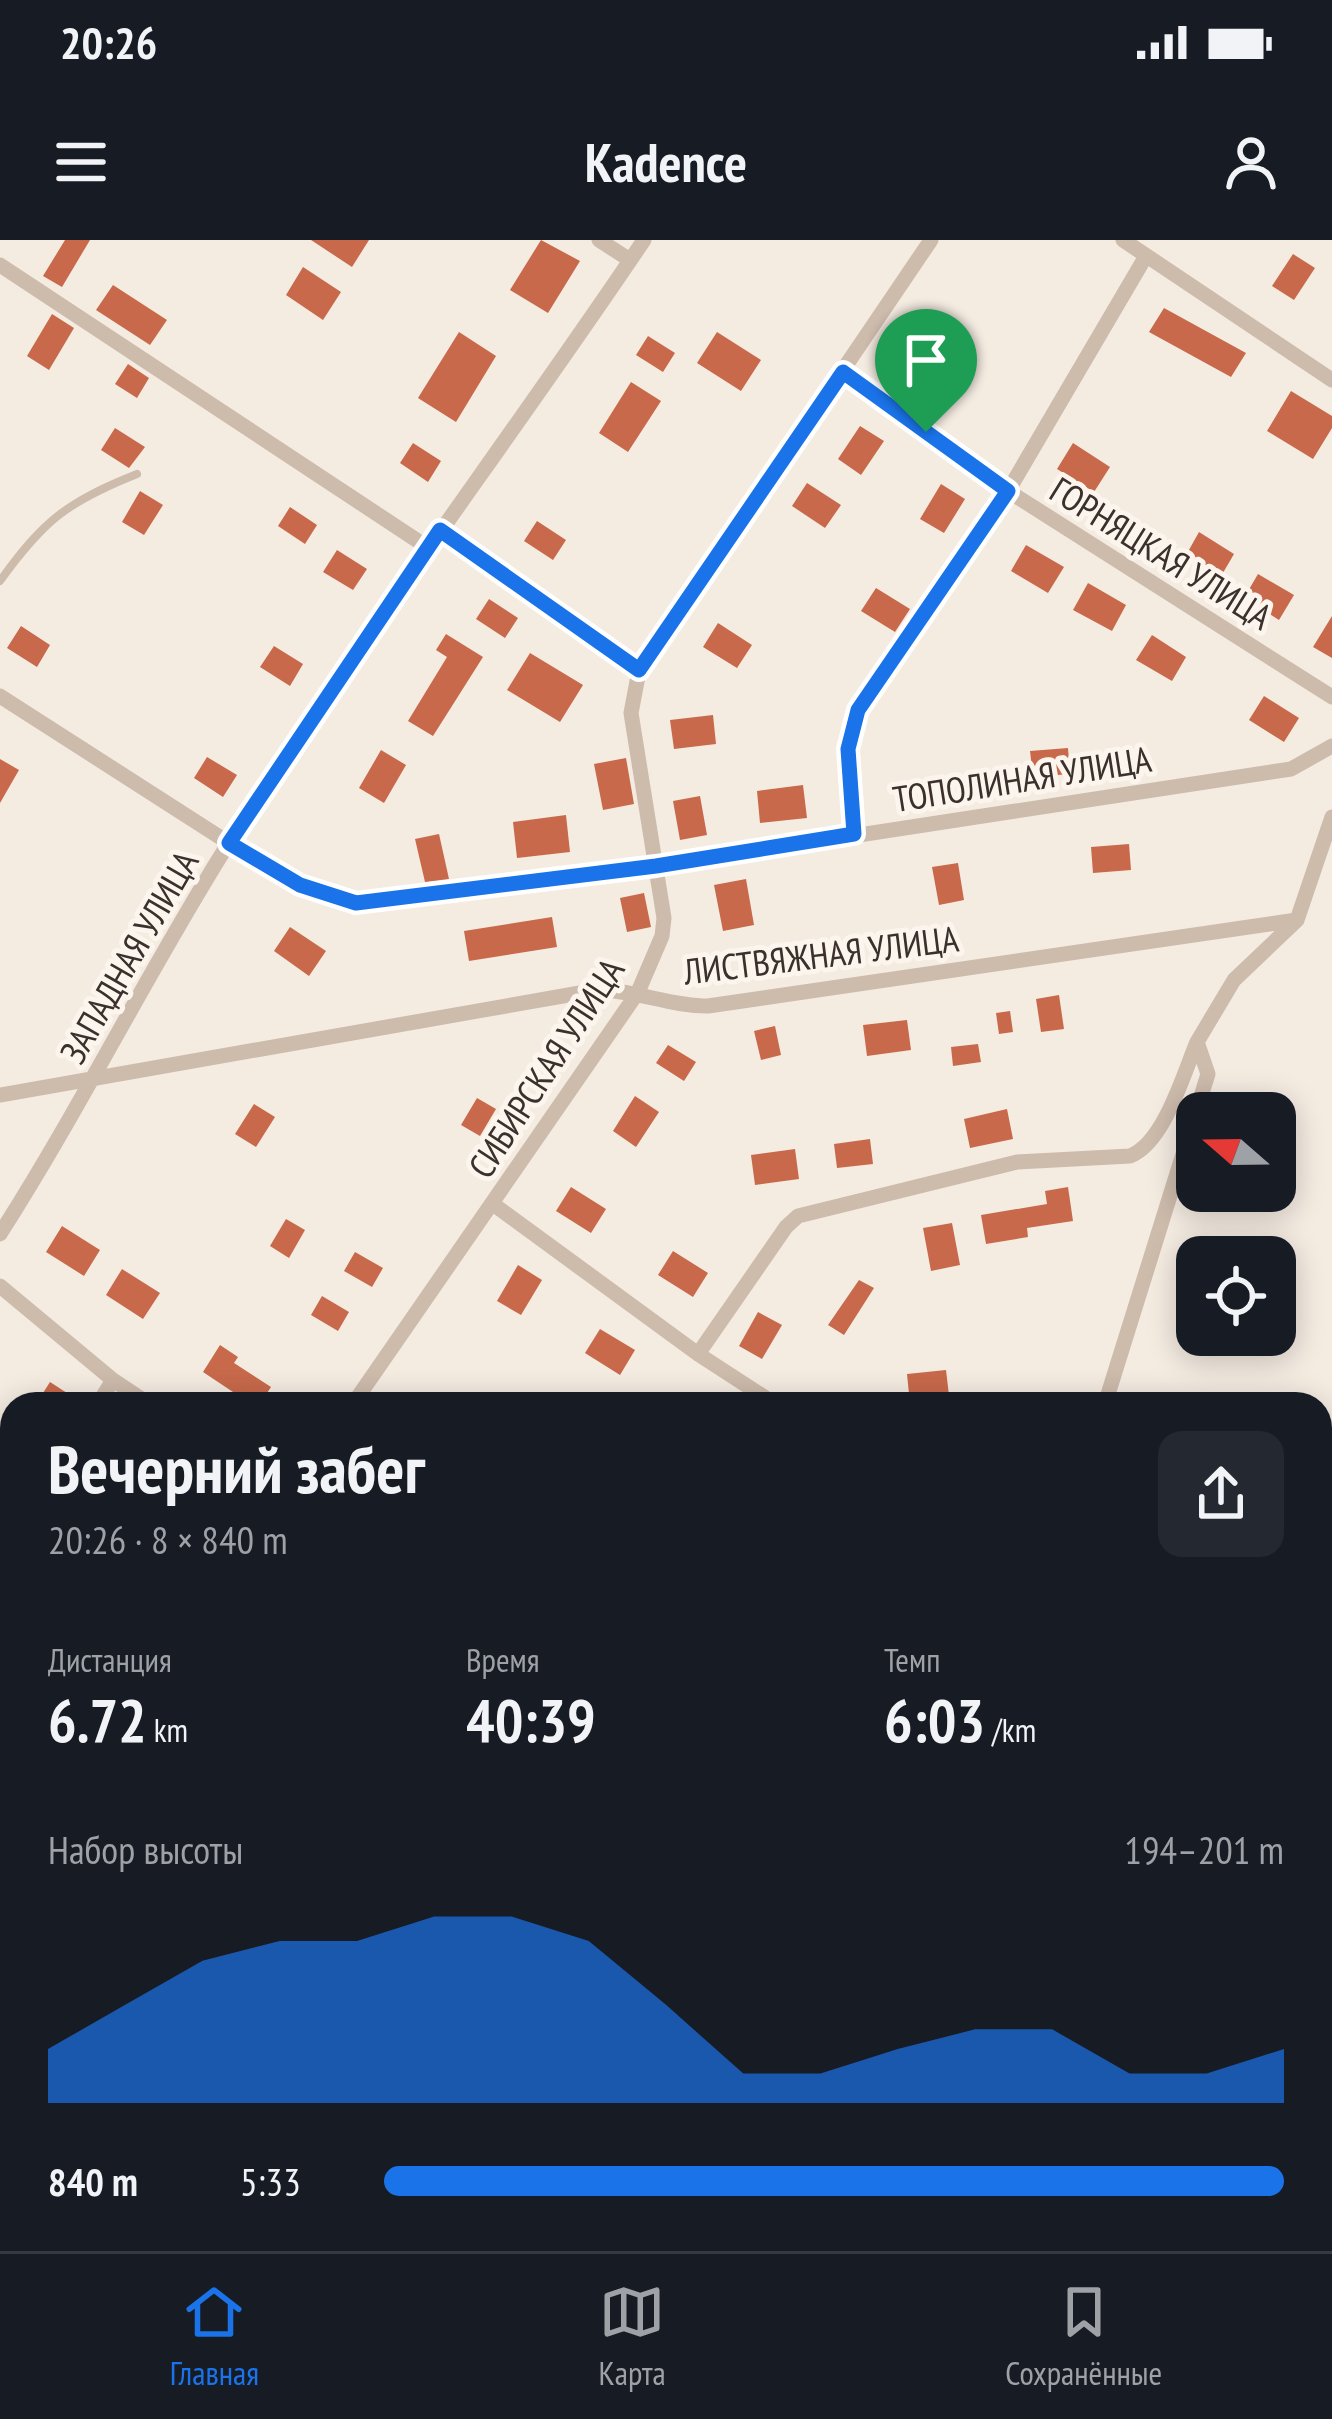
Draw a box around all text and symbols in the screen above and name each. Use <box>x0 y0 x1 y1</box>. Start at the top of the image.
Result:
text: 20:26 <box>60 13 157 71</box>
text: Kadence <box>585 127 747 197</box>
icon: menu <box>48 129 114 195</box>
icon: person <box>1218 129 1284 195</box>
pin <box>875 309 977 432</box>
icon: arrive <box>893 327 959 393</box>
street label: ГОРНЯЦКАЯ УЛИЦА <box>1042 466 1281 639</box>
street label: ТОПОЛИНАЯ УЛИЦА <box>889 735 1154 822</box>
street label: ЗАПАДНАЯ УЛИЦА <box>49 842 208 1072</box>
street label: ЛИСТВЯЖНАЯ УЛИЦА <box>680 914 961 995</box>
street label: СИБИРСКАЯ УЛИЦА <box>457 949 634 1186</box>
north arrow <box>1176 1092 1296 1212</box>
map controls <box>1176 1092 1296 1356</box>
button: locate <box>1176 1236 1296 1356</box>
text: Вечерний забег <box>48 1426 425 1511</box>
button: share <box>1158 1431 1284 1557</box>
text: 20:26 · 8 × 840 m <box>48 1514 288 1565</box>
text: Дистанция <box>48 1638 172 1681</box>
text: Время <box>466 1638 540 1681</box>
text: Темп <box>884 1638 940 1681</box>
text: 6.72 <box>48 1681 147 1759</box>
text: 40:39 <box>466 1681 596 1759</box>
text: 6:03 <box>884 1681 985 1759</box>
text: km <box>147 1708 188 1751</box>
text: /km <box>985 1708 1036 1751</box>
text: Набор высоты <box>48 1824 243 1875</box>
text: 194–201 m <box>1124 1824 1284 1875</box>
text: 840 m <box>48 2156 138 2207</box>
text: 5:33 <box>240 2156 301 2207</box>
tab: Главная <box>170 2279 259 2394</box>
tab: Карта <box>598 2279 666 2394</box>
tab: Сохранённые <box>1005 2279 1162 2394</box>

